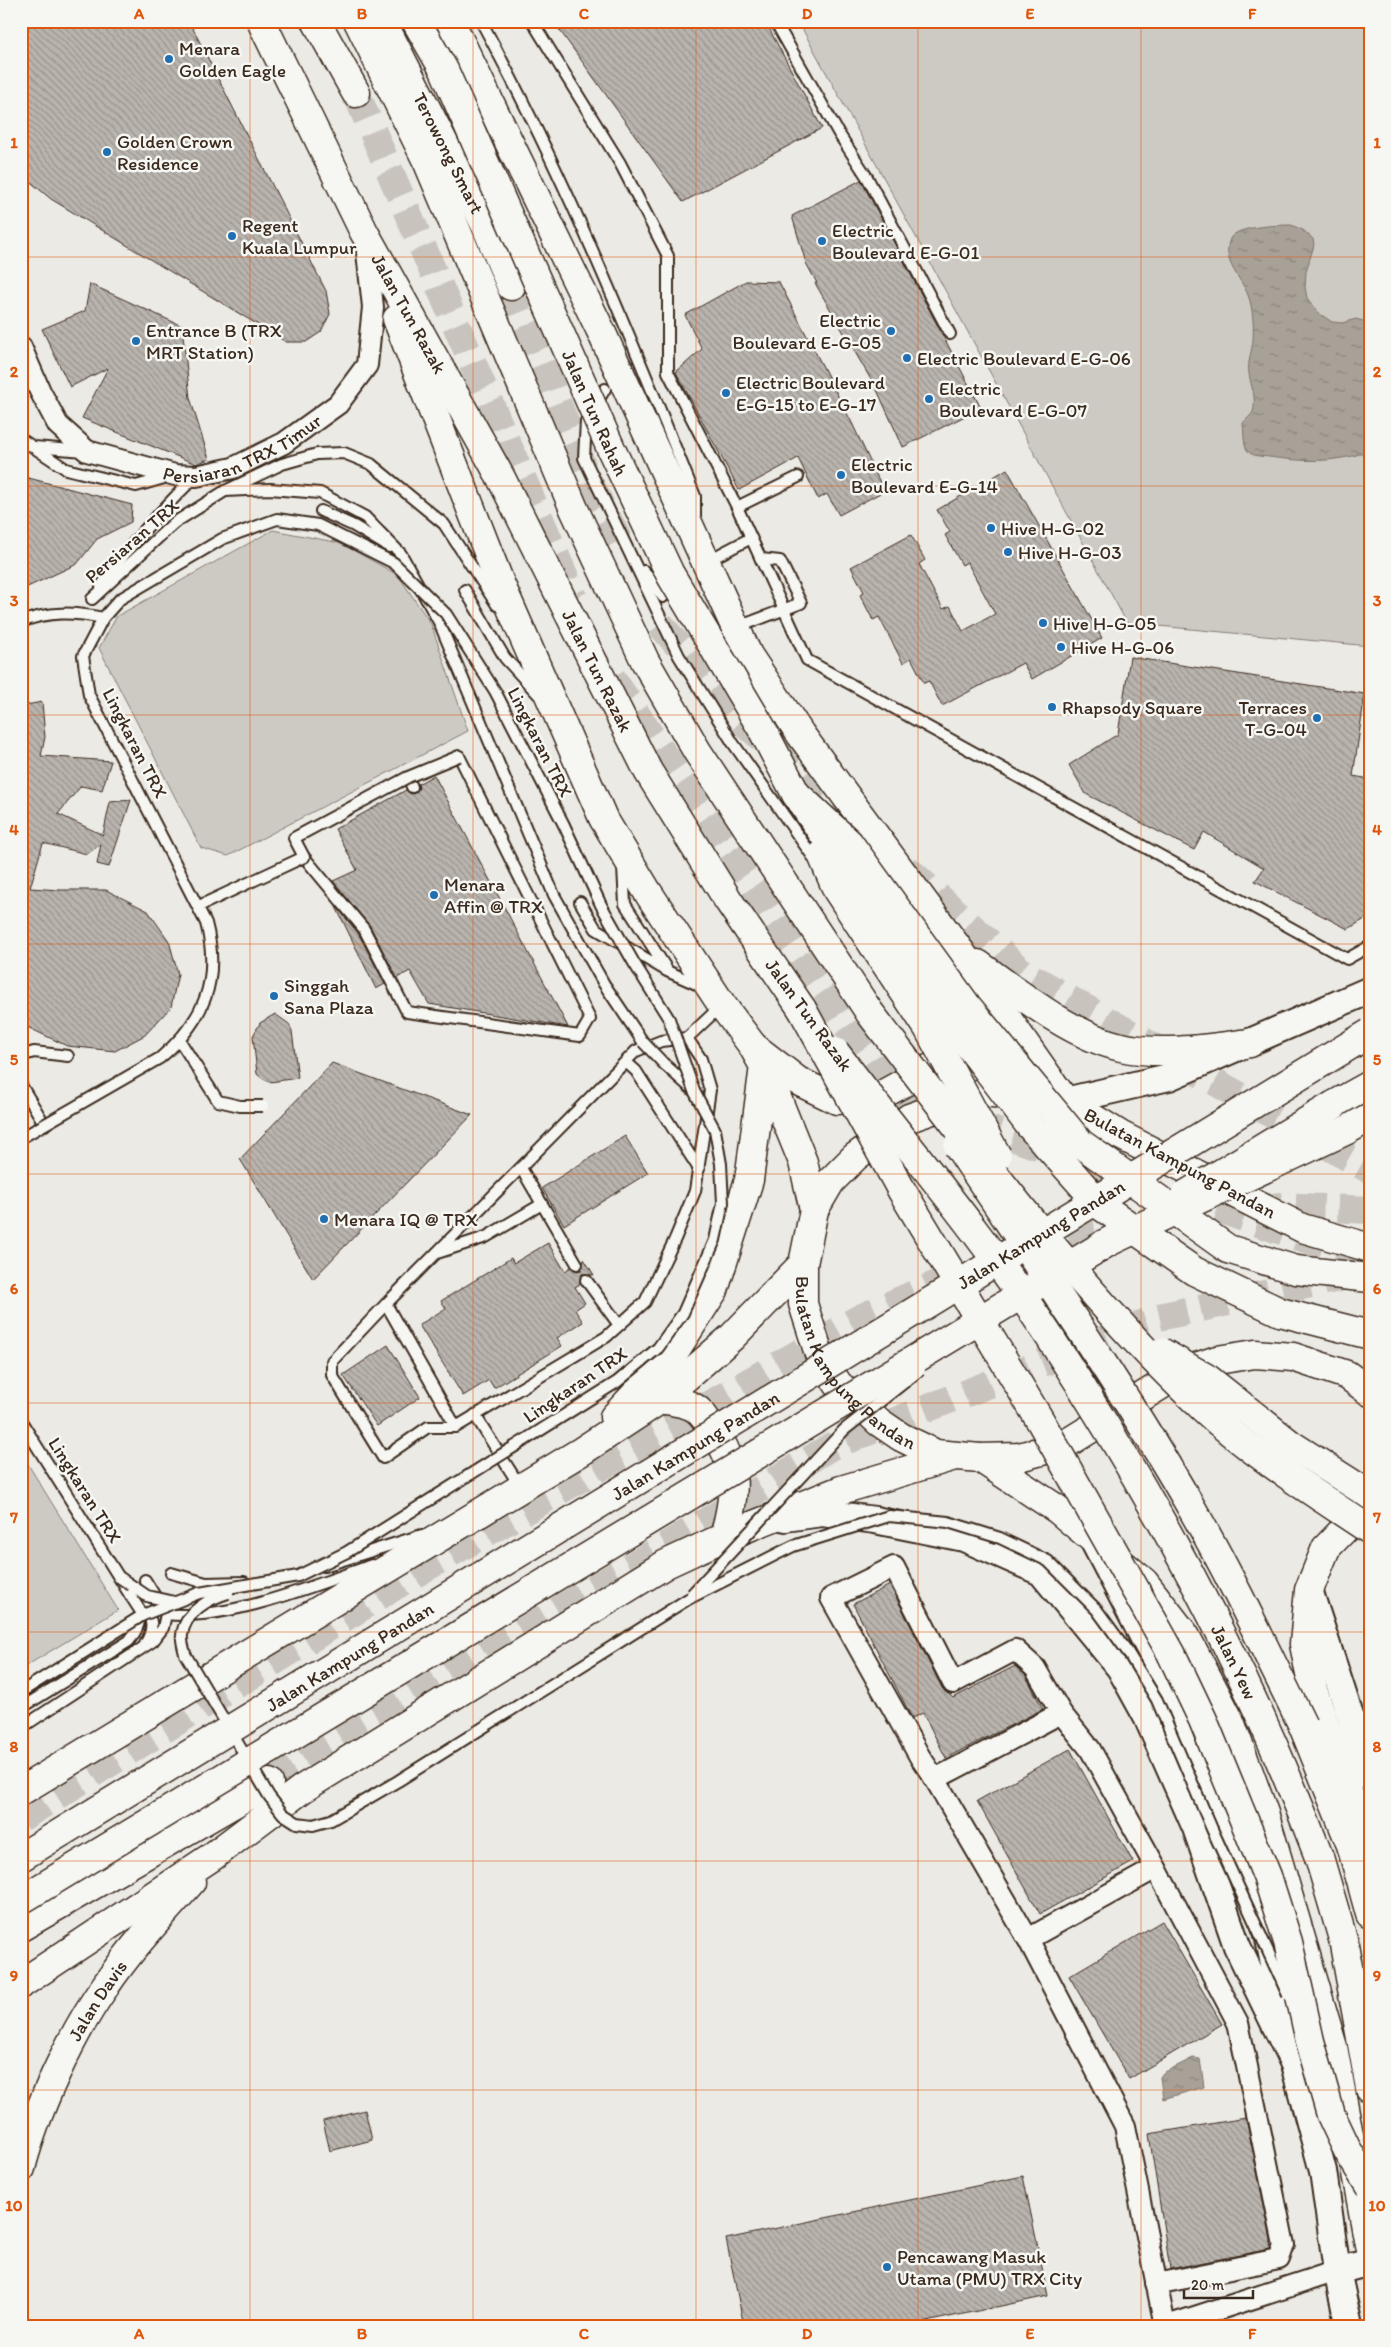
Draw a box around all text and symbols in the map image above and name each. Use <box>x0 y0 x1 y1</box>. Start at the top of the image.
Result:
text: A <box>133 4 145 23</box>
text: B <box>357 4 368 23</box>
text: C <box>579 4 590 23</box>
text: D <box>802 4 813 23</box>
text: E <box>1026 4 1035 23</box>
text: F <box>1248 4 1257 23</box>
place label: Menara Golden Eagle <box>179 37 286 82</box>
marker: Menara Golden Eagle <box>163 53 175 65</box>
street label: Terowong Smart <box>409 88 489 218</box>
place label: Golden Crown Residence <box>117 130 233 175</box>
text: 1 <box>10 133 18 152</box>
text: 1 <box>1373 133 1381 152</box>
marker: Golden Crown Residence <box>101 146 113 158</box>
place label: Regent Kuala Lumpur <box>242 214 357 259</box>
place label: Electric Boulevard E-G-01 <box>832 219 979 264</box>
marker: Regent Kuala Lumpur <box>226 230 238 242</box>
marker: Electric Boulevard E-G-01 <box>816 235 828 247</box>
street label: Jalan Tun Razak <box>367 249 452 378</box>
place label: Electric Boulevard E-G-05 <box>733 309 881 354</box>
place label: Entrance B (TRX MRT Station) <box>146 319 282 364</box>
marker: Electric Boulevard E-G-05 <box>885 325 897 337</box>
marker: Entrance B (TRX MRT Station) <box>130 335 142 347</box>
street label: Jalan Tun Rahah <box>557 346 634 479</box>
place label: Electric Boulevard E-G-06 <box>917 347 1131 370</box>
marker: Electric Boulevard E-G-06 <box>901 352 913 364</box>
text: 2 <box>10 362 19 381</box>
text: 2 <box>1373 362 1382 381</box>
place label: Electric Boulevard E-G-15 to E-G-17 <box>736 371 886 416</box>
place label: Electric Boulevard E-G-07 <box>939 377 1087 422</box>
marker: Electric Boulevard E-G-15 to E-G-17 <box>720 387 732 399</box>
marker: Electric Boulevard E-G-07 <box>923 393 935 405</box>
street label: Persiaran TRX Timur <box>161 408 326 488</box>
place label: Electric Boulevard E-G-14 <box>851 453 998 498</box>
marker: Electric Boulevard E-G-14 <box>835 469 847 481</box>
street label: Persiaran TRX <box>80 494 184 588</box>
place label: Hive H-G-02 <box>1001 517 1104 540</box>
marker: Hive H-G-02 <box>985 522 997 534</box>
place label: Hive H-G-03 <box>1018 541 1122 564</box>
marker: Hive H-G-03 <box>1002 546 1014 558</box>
text: 3 <box>10 591 19 610</box>
text: 3 <box>1373 591 1382 610</box>
street label: Jalan Tun Razak <box>557 606 638 736</box>
place label: Hive H-G-05 <box>1053 612 1156 635</box>
marker: Hive H-G-05 <box>1037 617 1049 629</box>
place label: Hive H-G-06 <box>1071 636 1174 659</box>
marker: Hive H-G-06 <box>1055 641 1067 653</box>
street label: Lingkaran TRX <box>502 683 578 801</box>
street label: Lingkaran TRX <box>97 684 173 802</box>
place label: Rhapsody Square <box>1062 696 1202 719</box>
place label: Terraces T-G-04 <box>1239 696 1307 741</box>
marker: Rhapsody Square <box>1046 701 1058 713</box>
marker: Terraces T-G-04 <box>1311 712 1323 724</box>
text: 4 <box>9 820 19 839</box>
text: 4 <box>1372 820 1382 839</box>
place label: Menara Affin @ TRX <box>444 873 543 918</box>
marker: Menara Affin @ TRX <box>428 889 440 901</box>
street label: Jalan Tun Razak <box>760 954 858 1076</box>
place label: Singgah Sana Plaza <box>284 974 374 1019</box>
marker: Singgah Sana Plaza <box>268 990 280 1002</box>
text: 5 <box>10 1050 19 1069</box>
text: 5 <box>1373 1050 1382 1069</box>
street label: Bulatan Kampung Pandan <box>1080 1103 1280 1223</box>
street label: Jalan Kampung Pandan <box>953 1174 1129 1294</box>
place label: Menara IQ @ TRX <box>334 1208 478 1231</box>
marker: Menara IQ @ TRX <box>318 1213 330 1225</box>
street label: Bulatan Kampung Pandan <box>792 1276 920 1454</box>
text: 6 <box>10 1279 19 1298</box>
text: 6 <box>1373 1279 1382 1298</box>
street label: Lingkaran TRX <box>519 1342 631 1428</box>
street label: Jalan Kampung Pandan <box>607 1385 783 1505</box>
street label: Lingkaran TRX <box>43 1433 127 1547</box>
text: 7 <box>9 1508 18 1527</box>
text: 7 <box>1372 1508 1381 1527</box>
street label: Jalan Kampung Pandan <box>262 1596 438 1716</box>
street label: Jalan Yew <box>1207 1620 1263 1703</box>
text: 8 <box>10 1737 19 1756</box>
text: 8 <box>1373 1737 1382 1756</box>
street label: Jalan Davis <box>63 1955 132 2045</box>
text: 9 <box>10 1966 18 1985</box>
text: 9 <box>1373 1966 1381 1985</box>
text: 10 <box>5 2196 23 2215</box>
text: 10 <box>1368 2196 1386 2215</box>
place label: Pencawang Masuk Utama (PMU) TRX City <box>897 2245 1082 2290</box>
marker: Pencawang Masuk Utama (PMU) TRX City <box>881 2261 893 2273</box>
scale bar <box>1184 2267 1252 2299</box>
text: 20 m <box>1191 2276 1225 2294</box>
text: A <box>133 2324 145 2343</box>
text: B <box>357 2324 368 2343</box>
text: C <box>579 2324 590 2343</box>
text: D <box>802 2324 813 2343</box>
text: E <box>1026 2324 1035 2343</box>
text: F <box>1248 2324 1257 2343</box>

